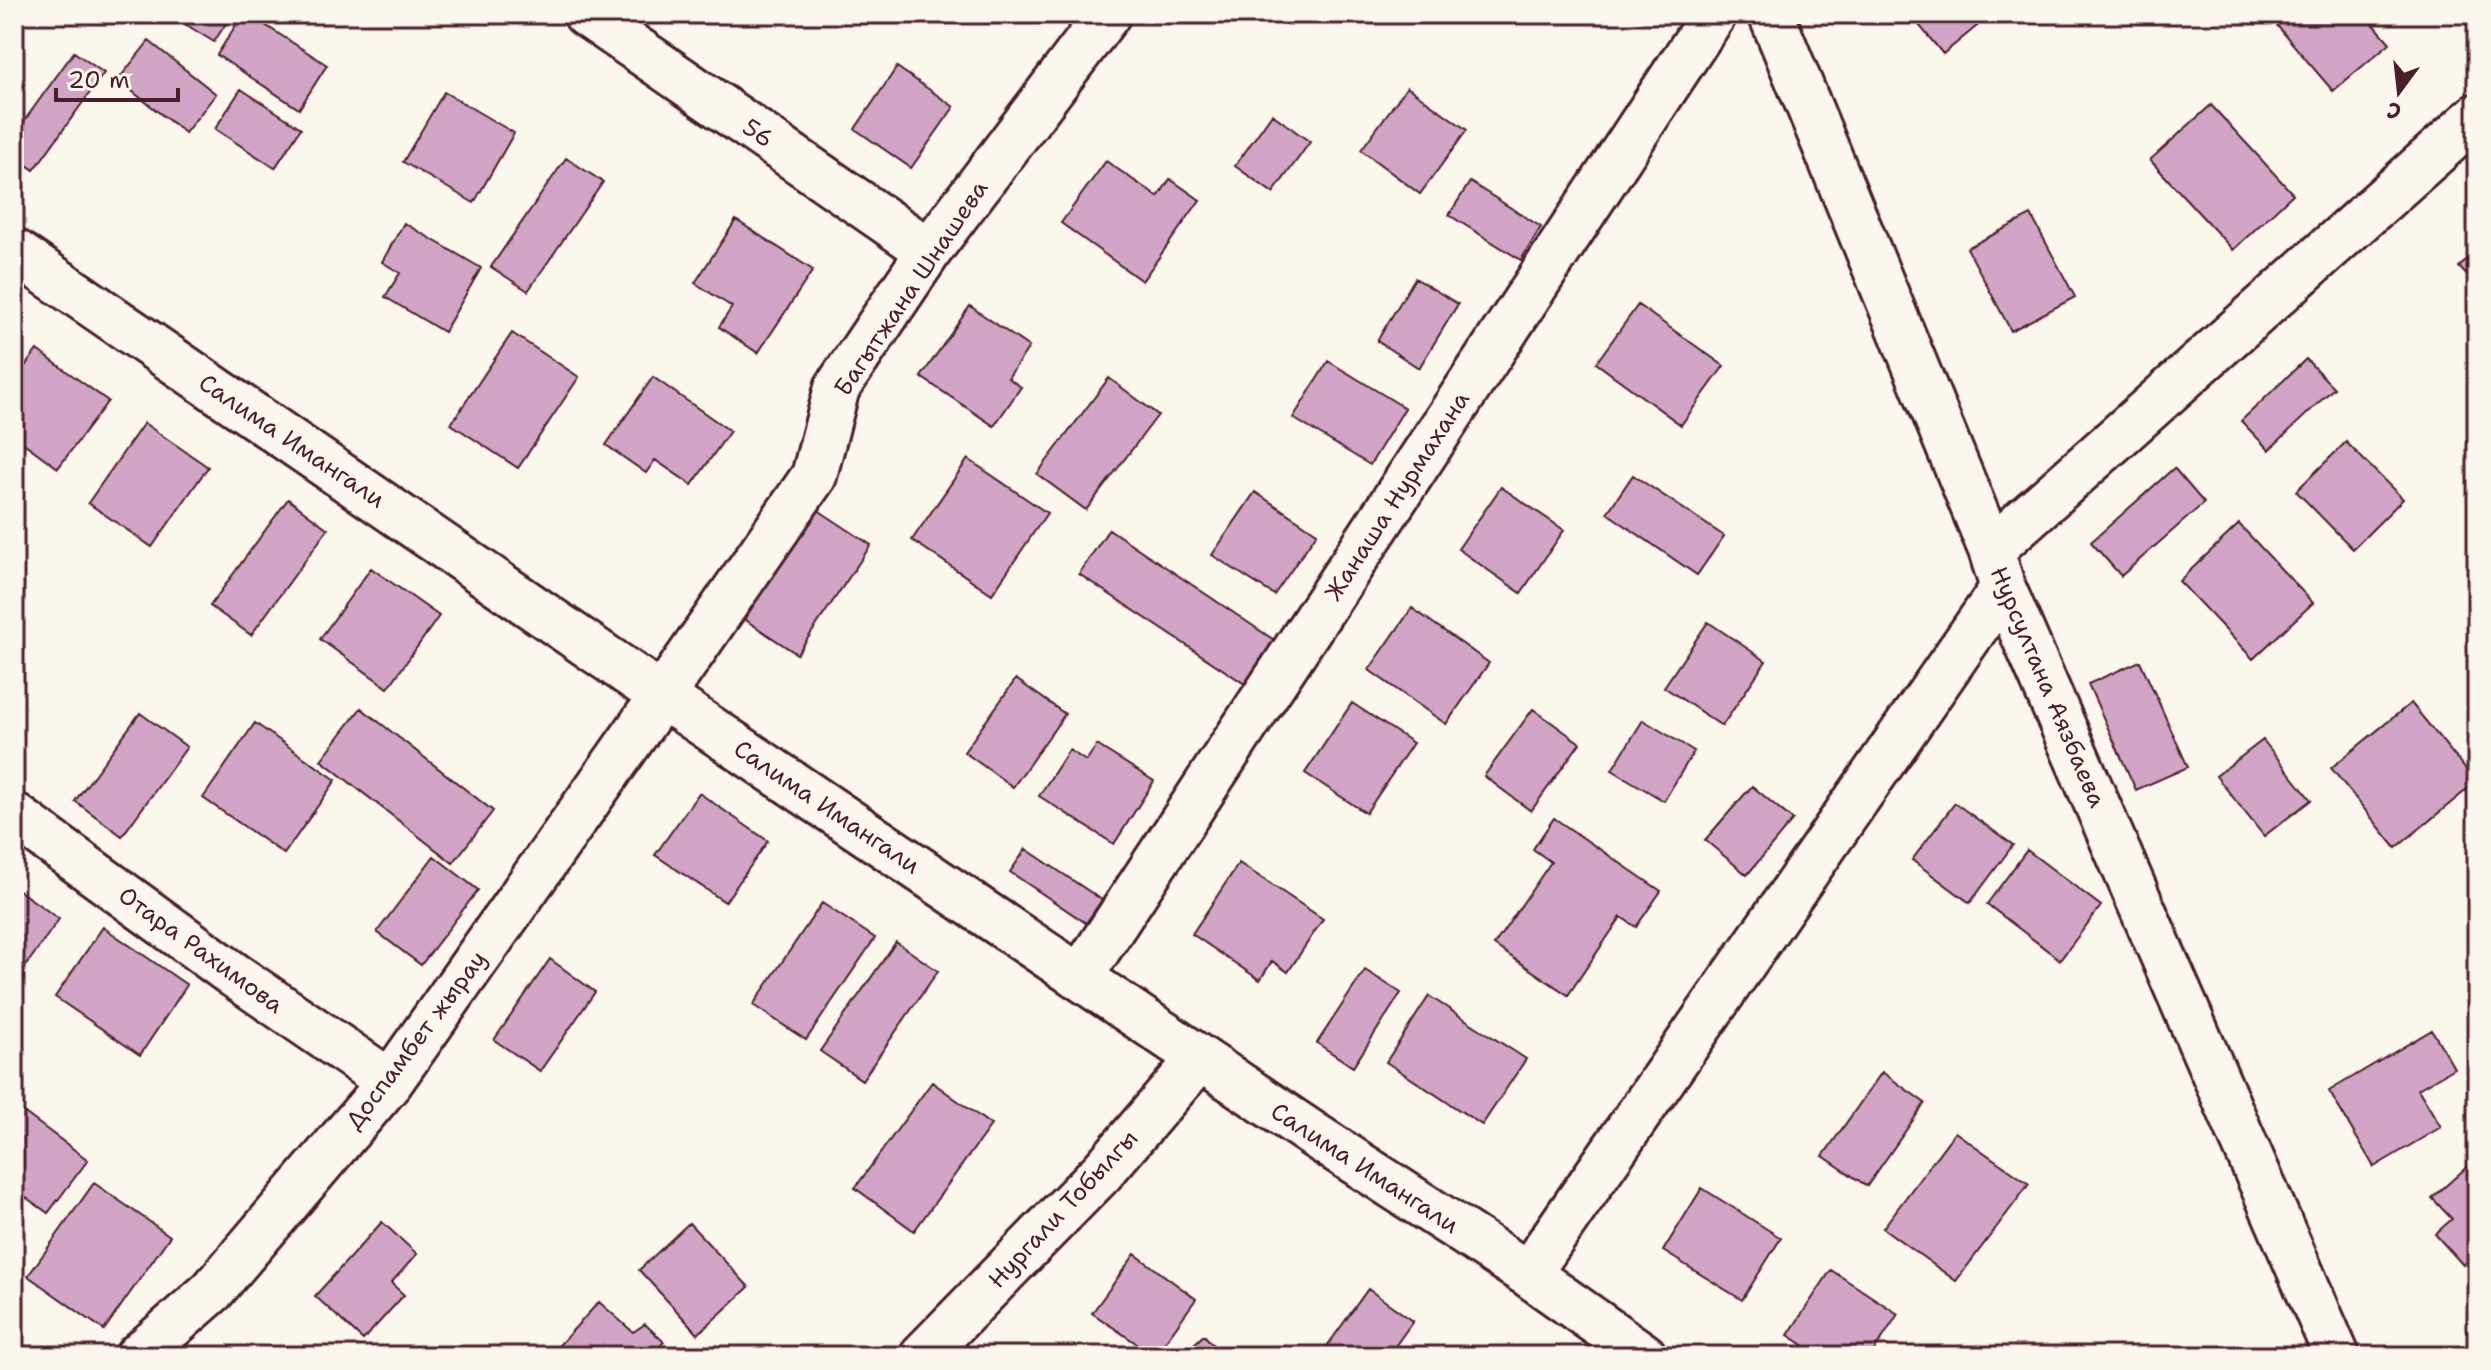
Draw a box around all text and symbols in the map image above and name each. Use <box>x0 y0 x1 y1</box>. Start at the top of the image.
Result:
scale bar <box>56 52 178 102</box>
north arrow <box>2359 52 2439 132</box>
text: 20 m <box>68 64 130 96</box>
text: С <box>2384 95 2404 127</box>
street label: 56 <box>736 111 780 155</box>
street label: Багытжана Шнашева <box>827 174 995 402</box>
street label: Салима Имангали <box>192 367 392 515</box>
street label: Жанаша Нурмахана <box>1317 385 1477 607</box>
street label: Нурсултана Аязбаева <box>1983 562 2113 812</box>
street label: Салима Имангали <box>727 733 927 881</box>
street label: Отара Рахимова <box>112 879 290 1021</box>
street label: Доспамбет жырау <box>338 944 494 1136</box>
street label: Салима Имангали <box>1265 1095 1465 1241</box>
street label: Нургали Тобылгы <box>981 1123 1145 1295</box>

